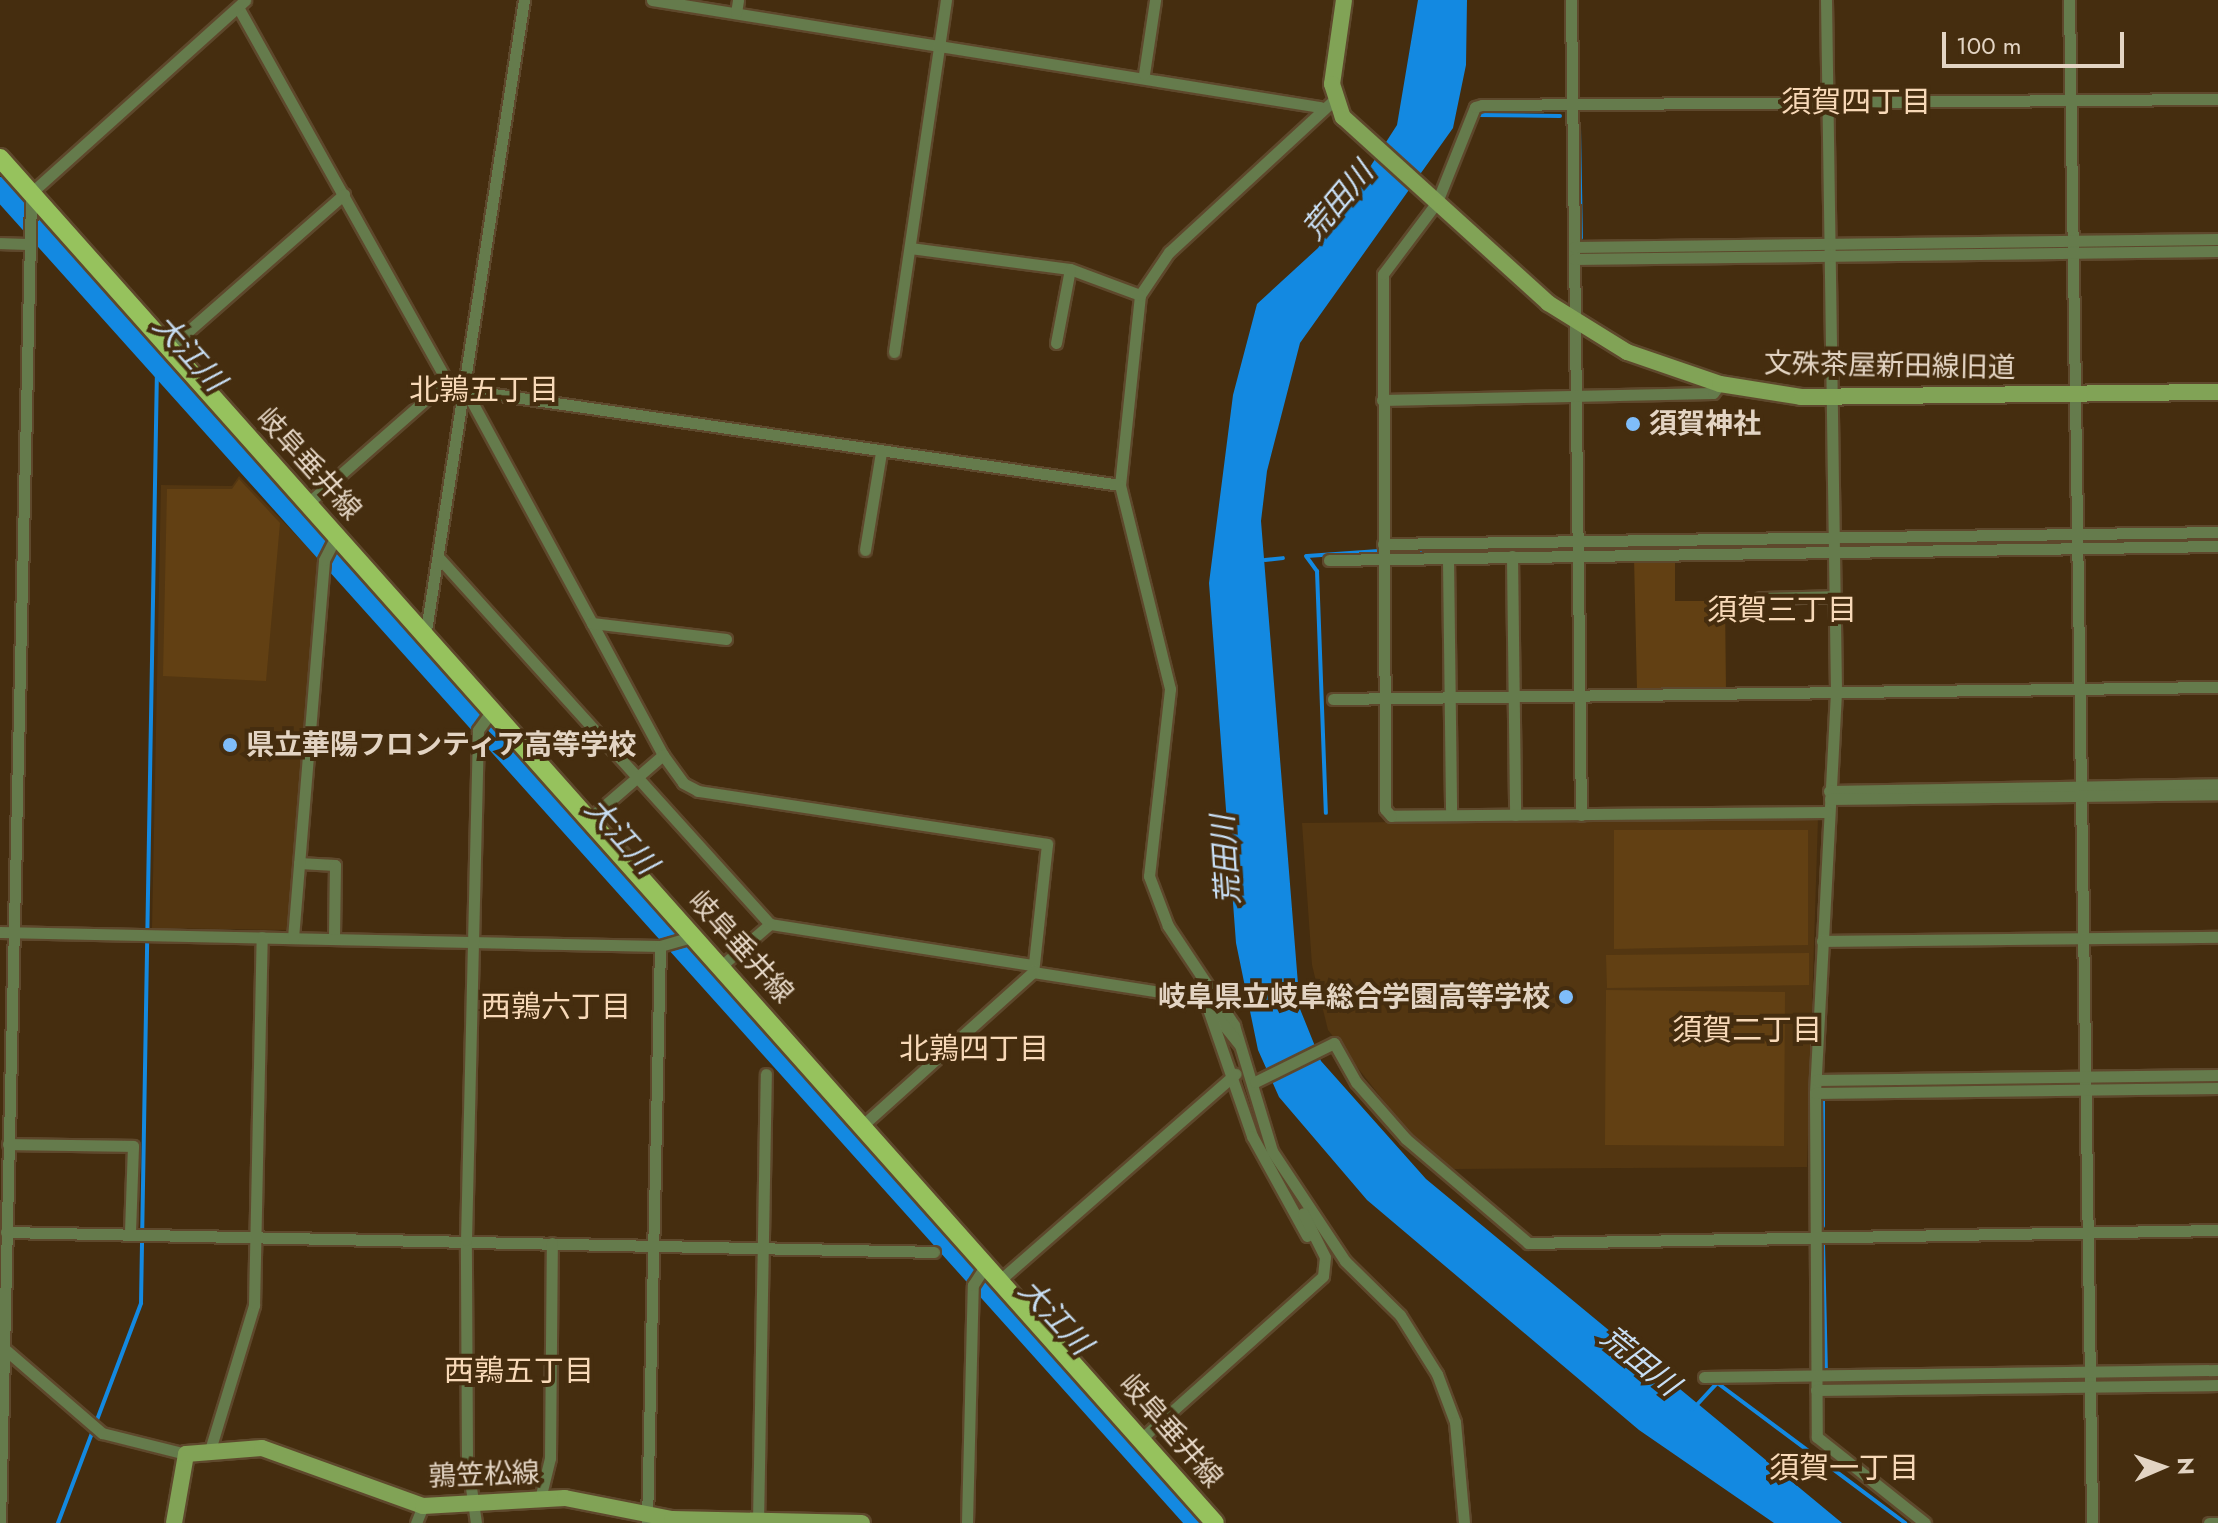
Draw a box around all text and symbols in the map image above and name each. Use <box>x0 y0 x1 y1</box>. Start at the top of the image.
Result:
scale bar <box>1946 16 2128 66</box>
text: 100 m <box>1956 28 2022 63</box>
district label: 須賀四丁目 <box>1781 84 1931 120</box>
water label: 荒田川 <box>1295 155 1381 247</box>
water label: 大江川 <box>146 308 232 398</box>
street label: 文殊茶屋新田線旧道 <box>1764 347 2016 385</box>
district label: 北鶉五丁目 <box>409 372 559 408</box>
street label: 岐阜垂井線 <box>250 401 368 527</box>
place label: 須賀神社 <box>1649 407 1761 441</box>
marker: 須賀神社 <box>1624 415 1642 433</box>
district label: 須賀三丁目 <box>1707 592 1857 628</box>
place label: 県立華陽フロンティア高等学校 <box>246 728 638 762</box>
marker: 県立華陽フロンティア高等学校 <box>221 736 239 754</box>
water label: 大江川 <box>578 791 664 881</box>
water label: 荒田川 <box>1205 814 1247 906</box>
street label: 岐阜垂井線 <box>682 884 800 1010</box>
place label: 岐阜県立岐阜総合学園高等学校 <box>1158 980 1550 1014</box>
marker: 岐阜県立岐阜総合学園高等学校 <box>1557 988 1575 1006</box>
district label: 西鶉六丁目 <box>481 989 631 1025</box>
district label: 須賀二丁目 <box>1672 1012 1822 1048</box>
district label: 北鶉四丁目 <box>899 1031 1049 1067</box>
water label: 大江川 <box>1011 1272 1099 1362</box>
water label: 荒田川 <box>1594 1319 1686 1403</box>
district label: 西鶉五丁目 <box>444 1353 594 1389</box>
street label: 岐阜垂井線 <box>1112 1367 1230 1495</box>
north arrow <box>2122 1427 2202 1507</box>
district label: 須賀一丁目 <box>1769 1450 1919 1486</box>
street label: 鶉笠松線 <box>427 1456 541 1494</box>
text: N <box>2170 1457 2202 1475</box>

